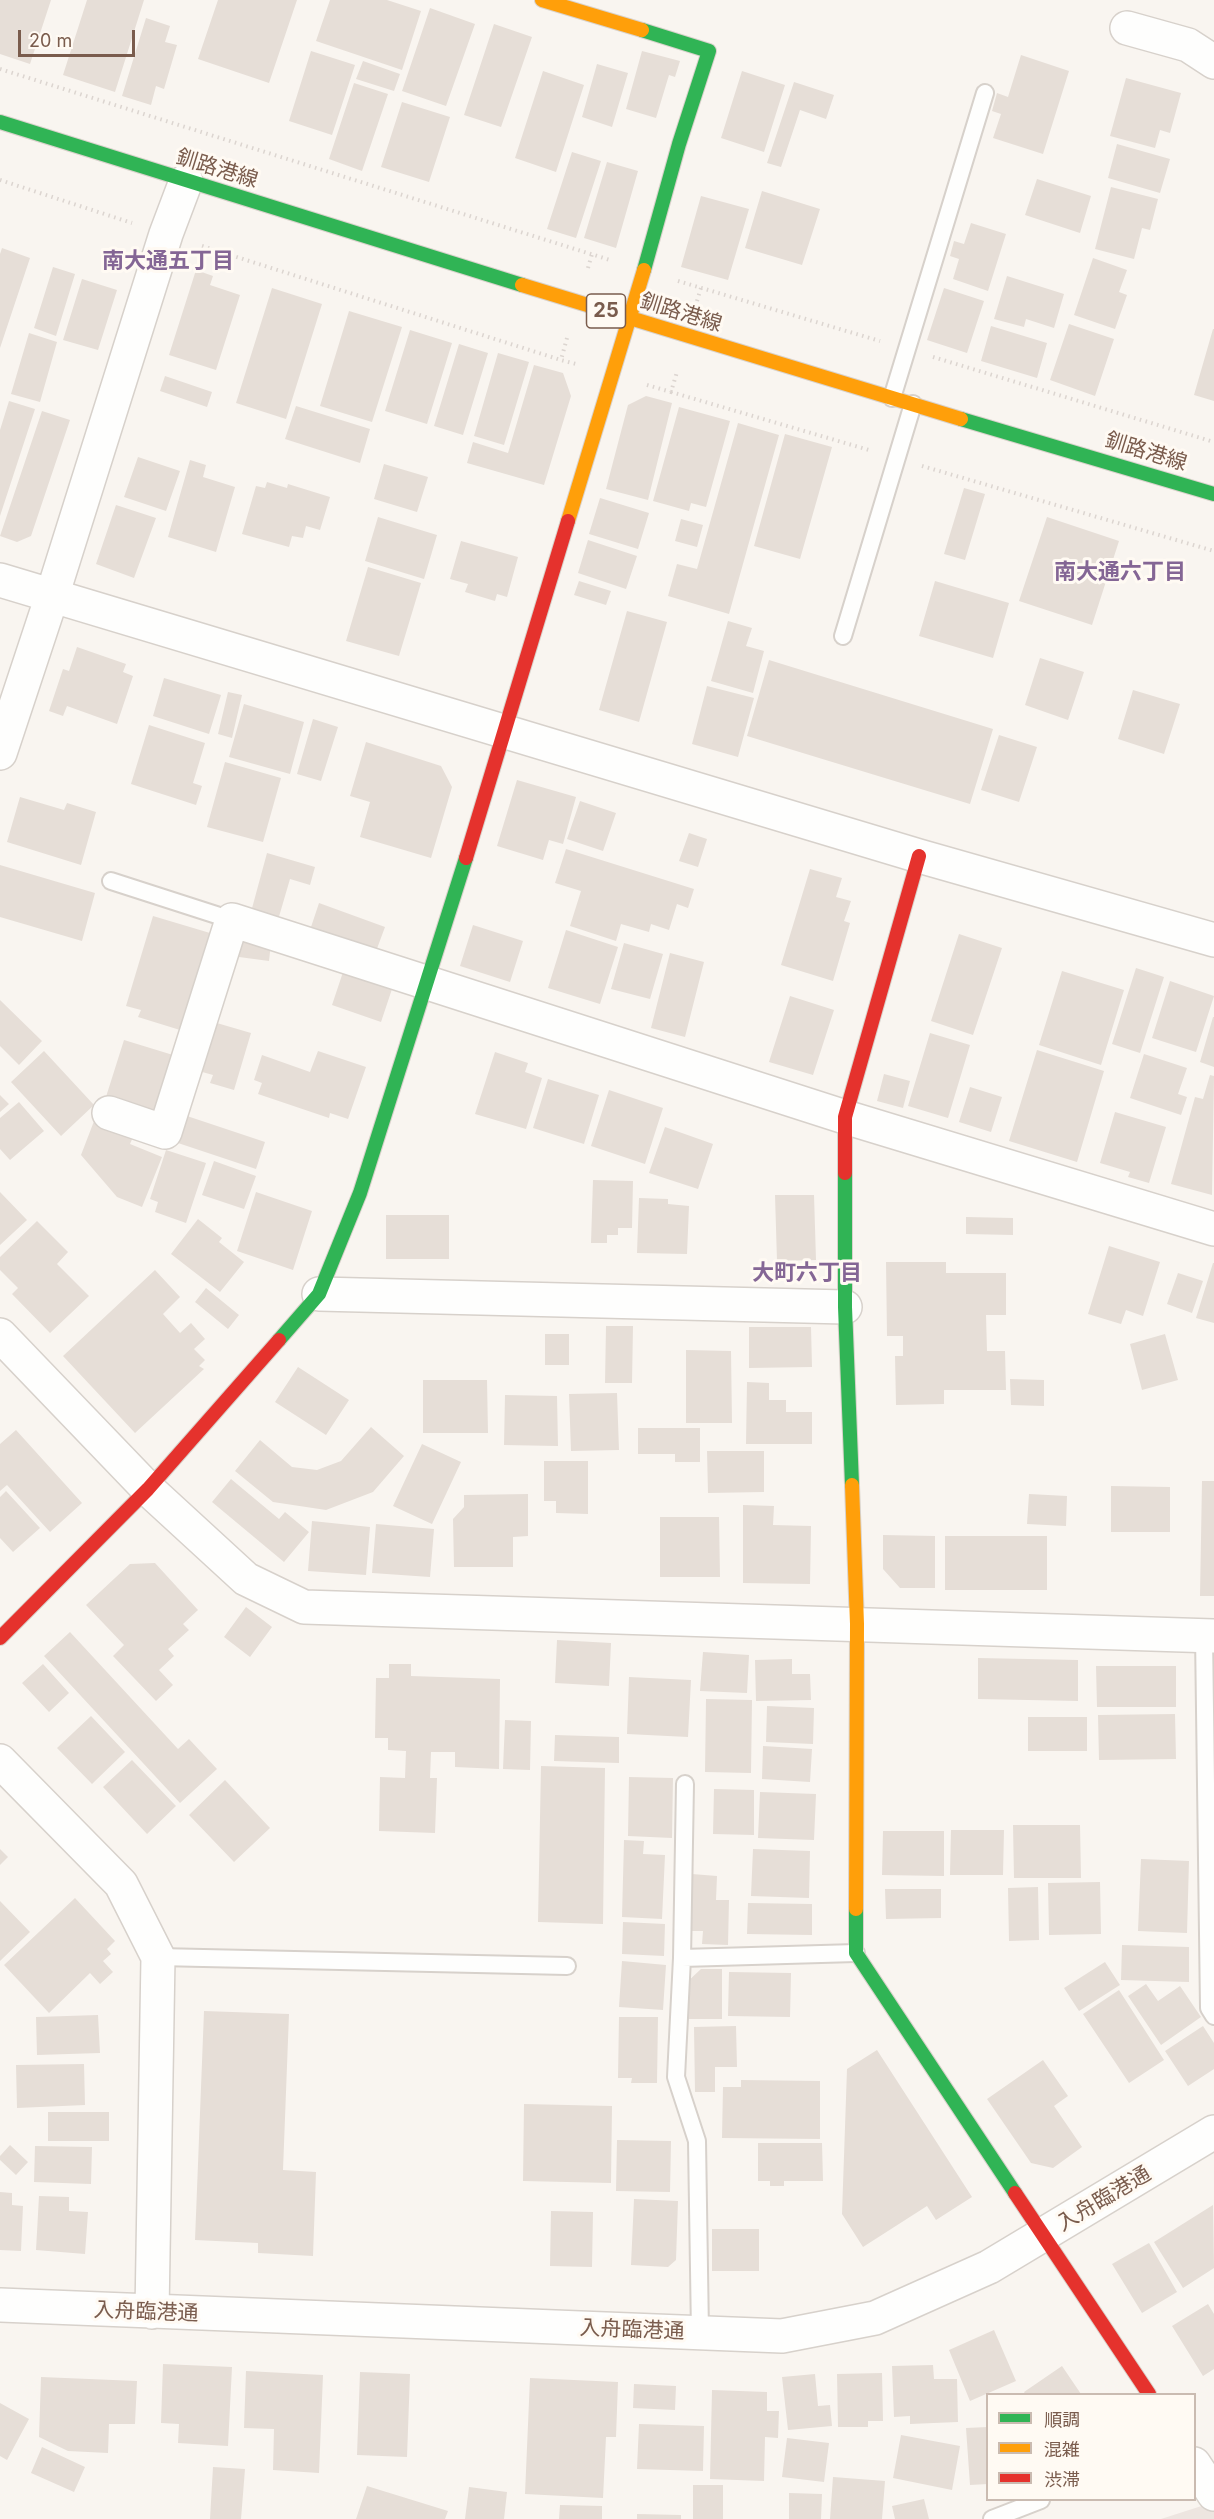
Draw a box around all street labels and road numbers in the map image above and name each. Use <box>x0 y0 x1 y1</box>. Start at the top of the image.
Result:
street label: 釧路港線 <box>173 145 261 193</box>
street label: 釧路港線 <box>637 289 725 337</box>
road number: 25 <box>586 294 626 328</box>
street label: 釧路港線 <box>1102 428 1190 476</box>
street label: 入舟臨港通 <box>1053 2161 1155 2237</box>
street label: 入舟臨港通 <box>93 2298 199 2326</box>
street label: 入舟臨港通 <box>579 2316 685 2344</box>

